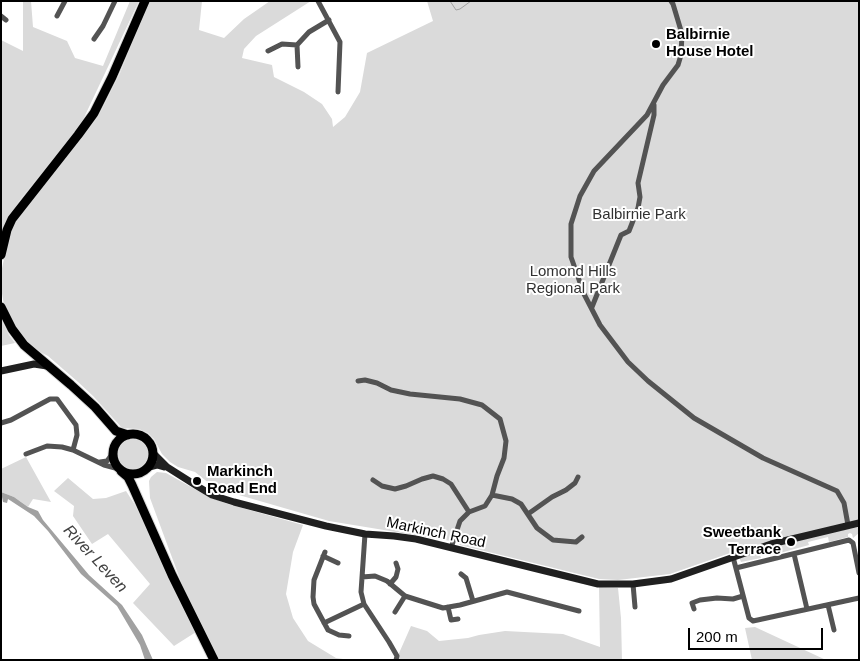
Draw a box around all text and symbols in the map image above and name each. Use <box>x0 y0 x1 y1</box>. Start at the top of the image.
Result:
place label: Balbirnie House Hotel <box>666 26 754 61</box>
marker: Balbirnie House Hotel <box>650 38 662 50</box>
park label: Balbirnie Park <box>592 206 686 224</box>
park label: Lomond Hills Regional Park <box>526 263 620 298</box>
place label: Markinch Road End <box>207 463 277 498</box>
marker: Markinch Road End <box>191 475 203 487</box>
street label: Markinch Road <box>385 514 487 552</box>
water label: River Leven <box>59 521 131 597</box>
place label: Sweetbank Terrace <box>703 524 781 559</box>
marker: Sweetbank Terrace <box>785 536 797 548</box>
scale bar <box>690 618 825 650</box>
text: 200 m <box>696 628 738 645</box>

